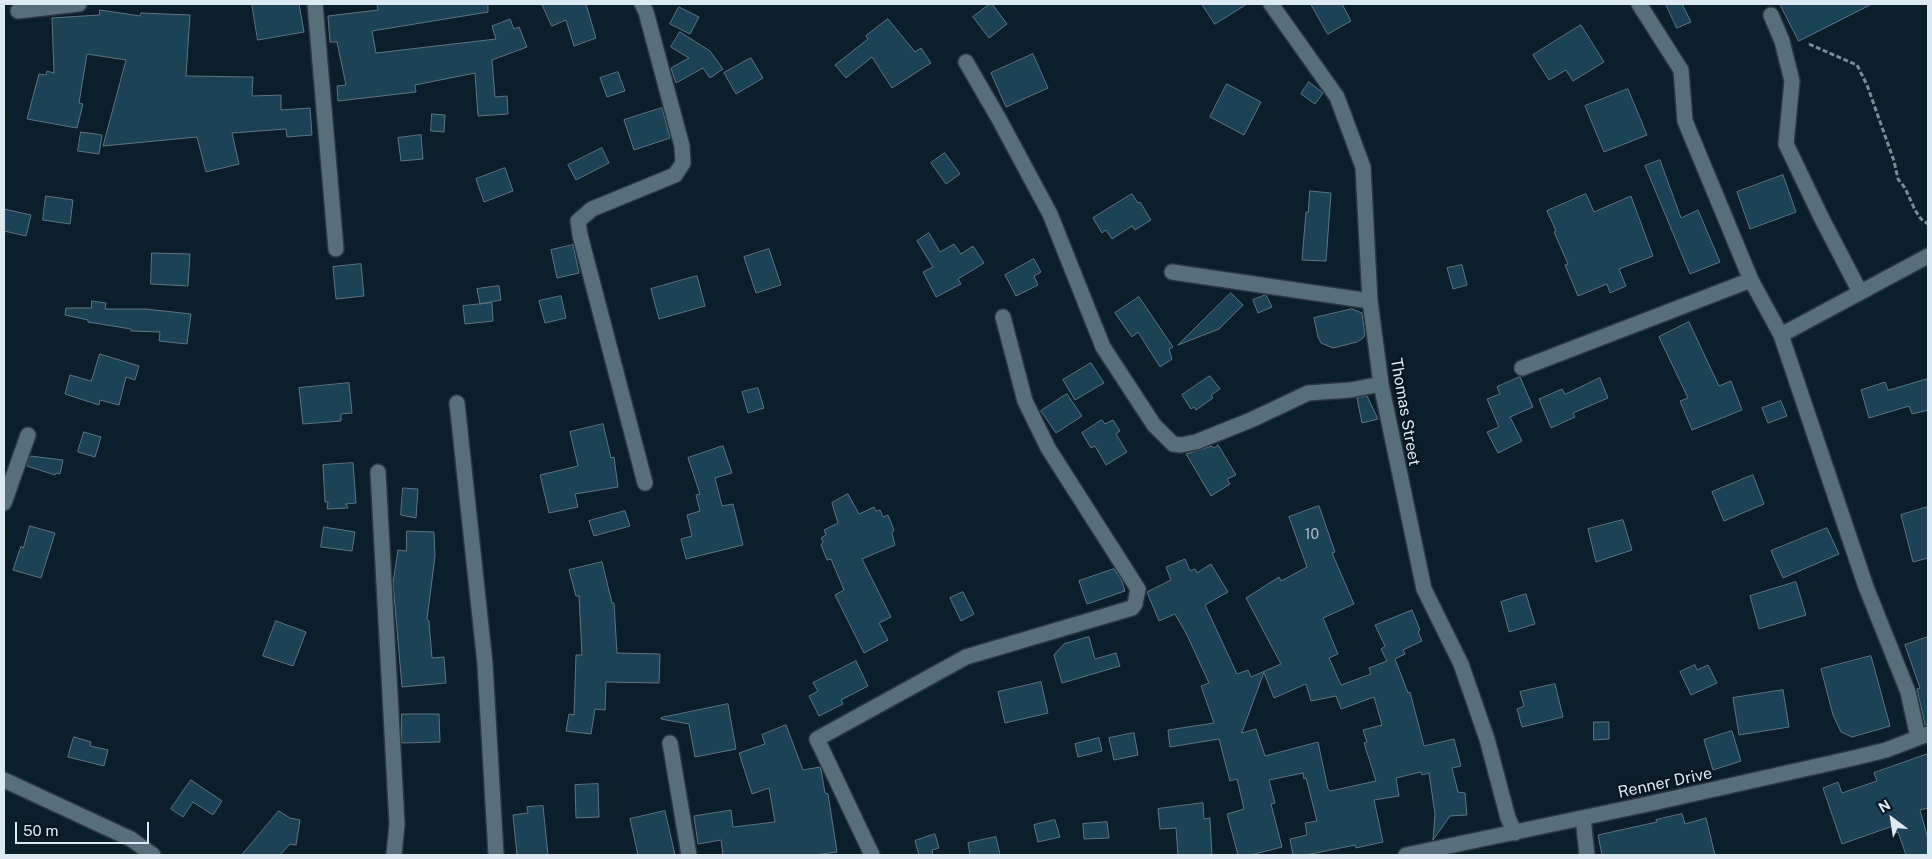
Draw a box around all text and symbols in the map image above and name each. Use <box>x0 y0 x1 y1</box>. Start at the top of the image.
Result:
street label: Thomas Street <box>1386 357 1424 467</box>
house number: 10 <box>1305 527 1319 543</box>
street label: Renner Drive <box>1616 764 1714 802</box>
north arrow <box>1867 794 1917 844</box>
text: N <box>1875 796 1893 816</box>
scale bar <box>18 812 151 844</box>
text: 50 m <box>23 822 58 839</box>

